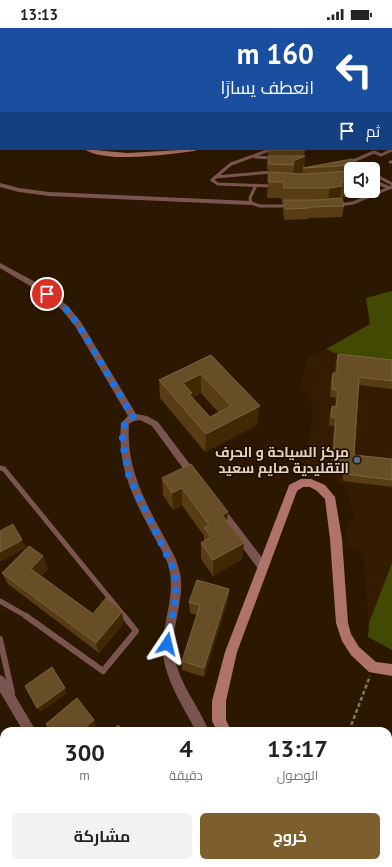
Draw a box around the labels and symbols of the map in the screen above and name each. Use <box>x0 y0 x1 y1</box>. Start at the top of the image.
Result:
pin <box>30 277 64 311</box>
place label: مركز السياحة و الحرف التقليدية صايم سعيد <box>215 443 349 478</box>
marker: مركز السياحة و الحرف التقليدية صايم سعيد <box>352 455 362 465</box>
position arrow <box>146 623 188 665</box>

